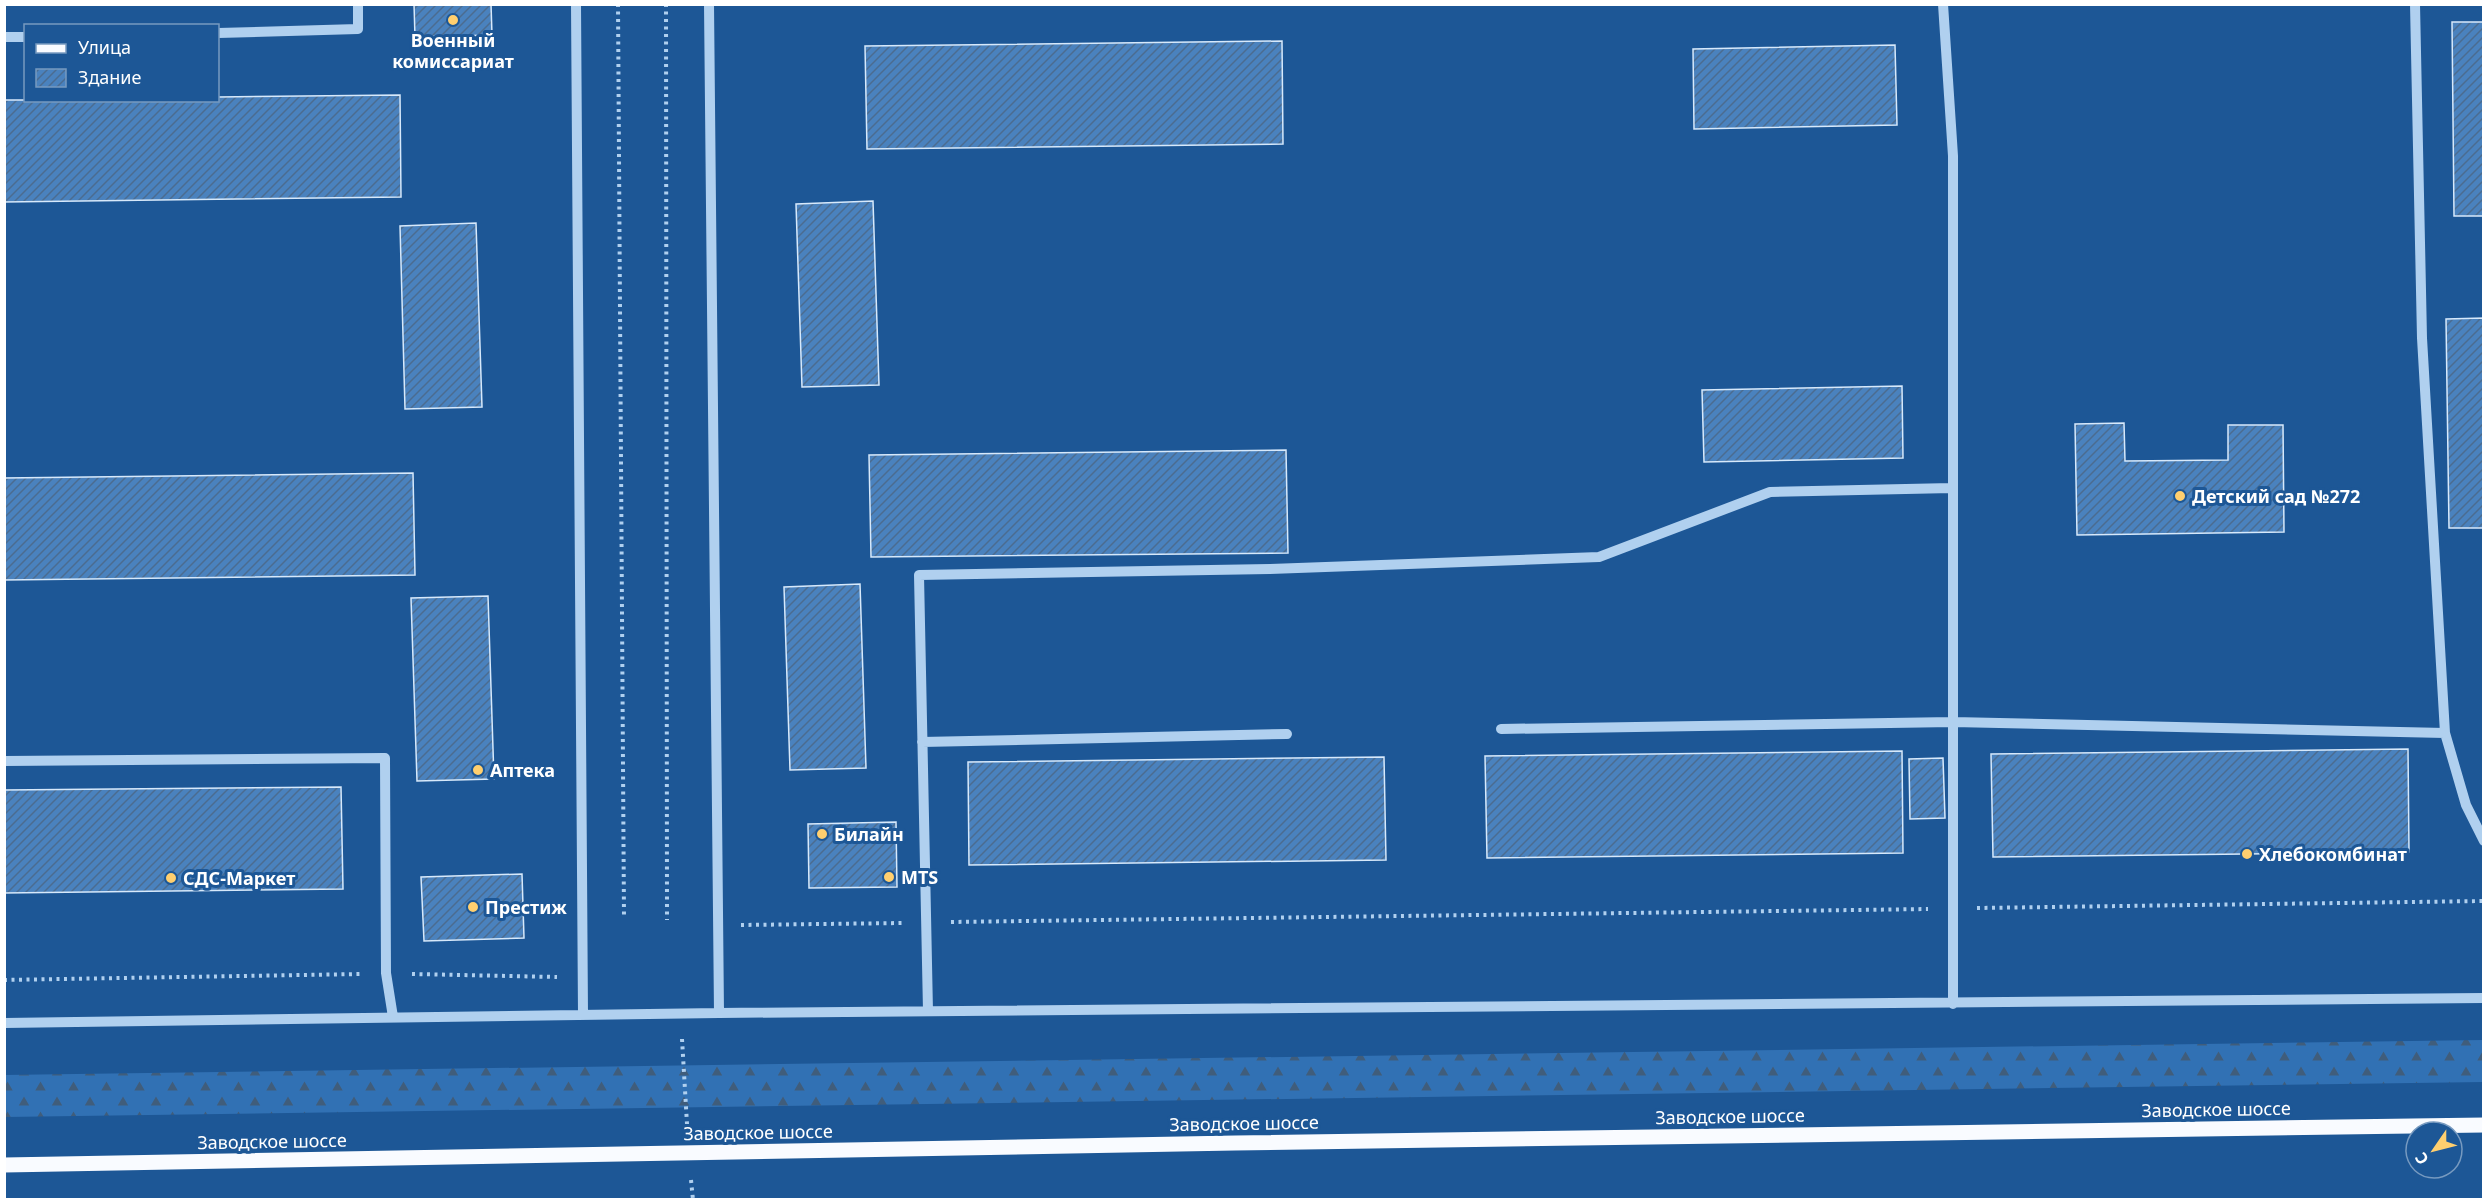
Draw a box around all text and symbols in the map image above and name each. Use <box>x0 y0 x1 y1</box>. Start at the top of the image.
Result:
marker: Военный комиссариат <box>446 13 460 27</box>
legend <box>24 24 219 102</box>
place label: Военный комиссариат <box>392 28 514 73</box>
text: Улица <box>78 35 131 59</box>
text: Здание <box>78 65 142 89</box>
place label: Детский сад №272 <box>2192 484 2360 508</box>
marker: Детский сад №272 <box>2173 489 2187 503</box>
place label: Аптека <box>490 758 555 782</box>
marker: Аптека <box>471 763 485 777</box>
place label: Билайн <box>834 822 904 846</box>
marker: Билайн <box>815 827 829 841</box>
place label: Хлебокомбинат <box>2259 842 2407 866</box>
marker: Хлебокомбинат <box>2240 847 2254 861</box>
place label: MTS <box>901 865 938 889</box>
place label: СДС-Маркет <box>183 866 295 890</box>
marker: MTS <box>882 870 896 884</box>
marker: СДС-Маркет <box>164 871 178 885</box>
place label: Престиж <box>485 895 567 919</box>
marker: Престиж <box>466 900 480 914</box>
street label: Заводское шоссе <box>2141 1096 2291 1122</box>
street label: Заводское шоссе <box>1655 1103 1805 1129</box>
street label: Заводское шоссе <box>1169 1110 1319 1136</box>
street label: Заводское шоссе <box>683 1119 833 1145</box>
north arrow <box>2404 1120 2464 1180</box>
street label: Заводское шоссе <box>197 1128 347 1154</box>
text: С <box>2410 1148 2434 1169</box>

